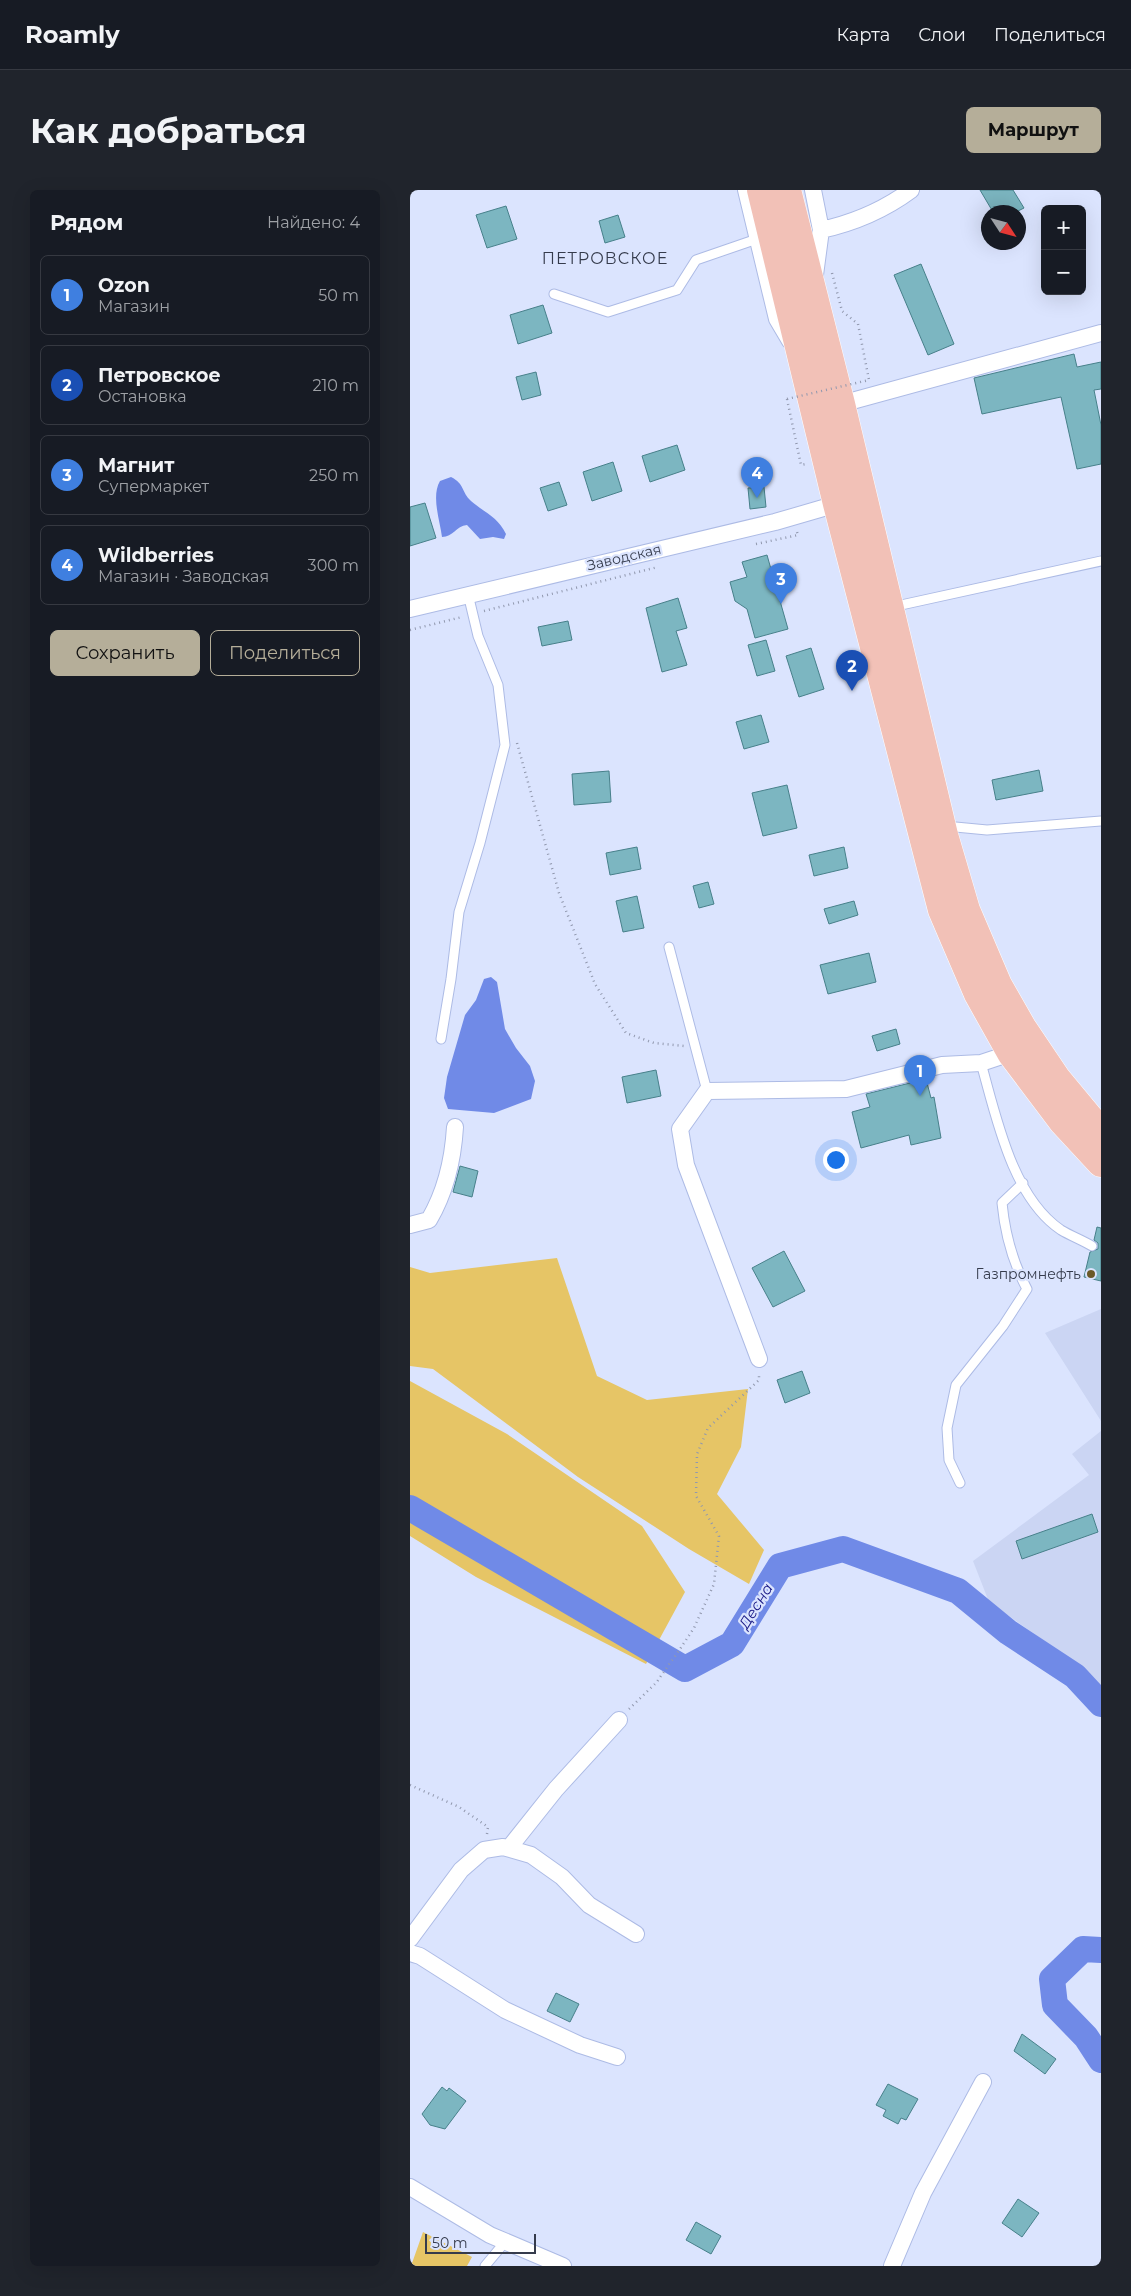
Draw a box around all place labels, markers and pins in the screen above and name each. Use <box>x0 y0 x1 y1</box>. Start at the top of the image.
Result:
pin: 4 <box>741 457 773 498</box>
pin: 3 <box>765 563 797 604</box>
pin: 2 <box>836 650 868 691</box>
pin: 1 <box>904 1055 936 1096</box>
place label: Газпромнефть <box>975 1265 1081 1283</box>
marker: Газпромнефть <box>1085 1268 1097 1280</box>

